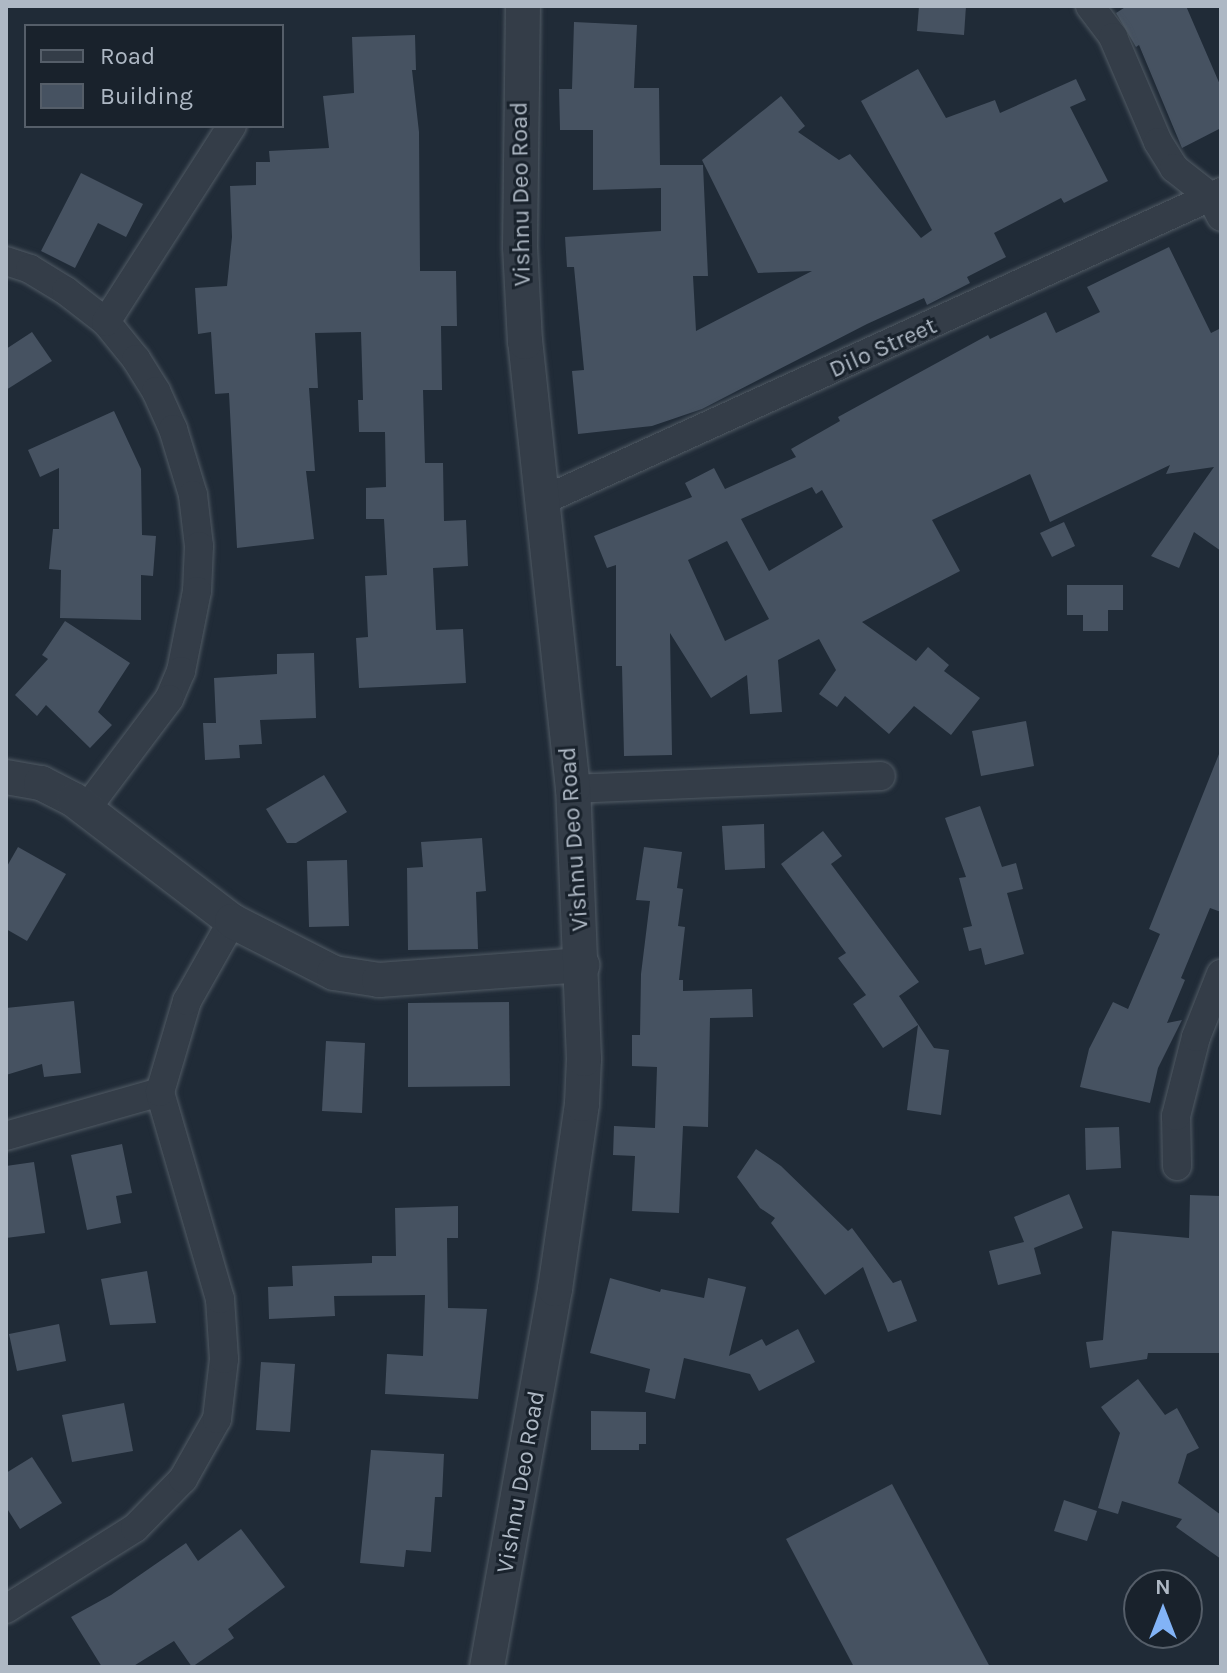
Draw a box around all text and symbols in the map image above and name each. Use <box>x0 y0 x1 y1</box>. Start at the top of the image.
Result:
legend <box>24 24 284 128</box>
text: Road <box>100 42 155 70</box>
text: Building <box>100 82 193 110</box>
street label: Vishnu Deo Road <box>505 101 537 287</box>
street label: Dilo Street <box>825 312 941 384</box>
street label: Vishnu Deo Road <box>553 746 595 932</box>
street label: Vishnu Deo Road <box>491 1389 551 1575</box>
north arrow <box>1123 1569 1203 1649</box>
text: N <box>1155 1574 1171 1600</box>

